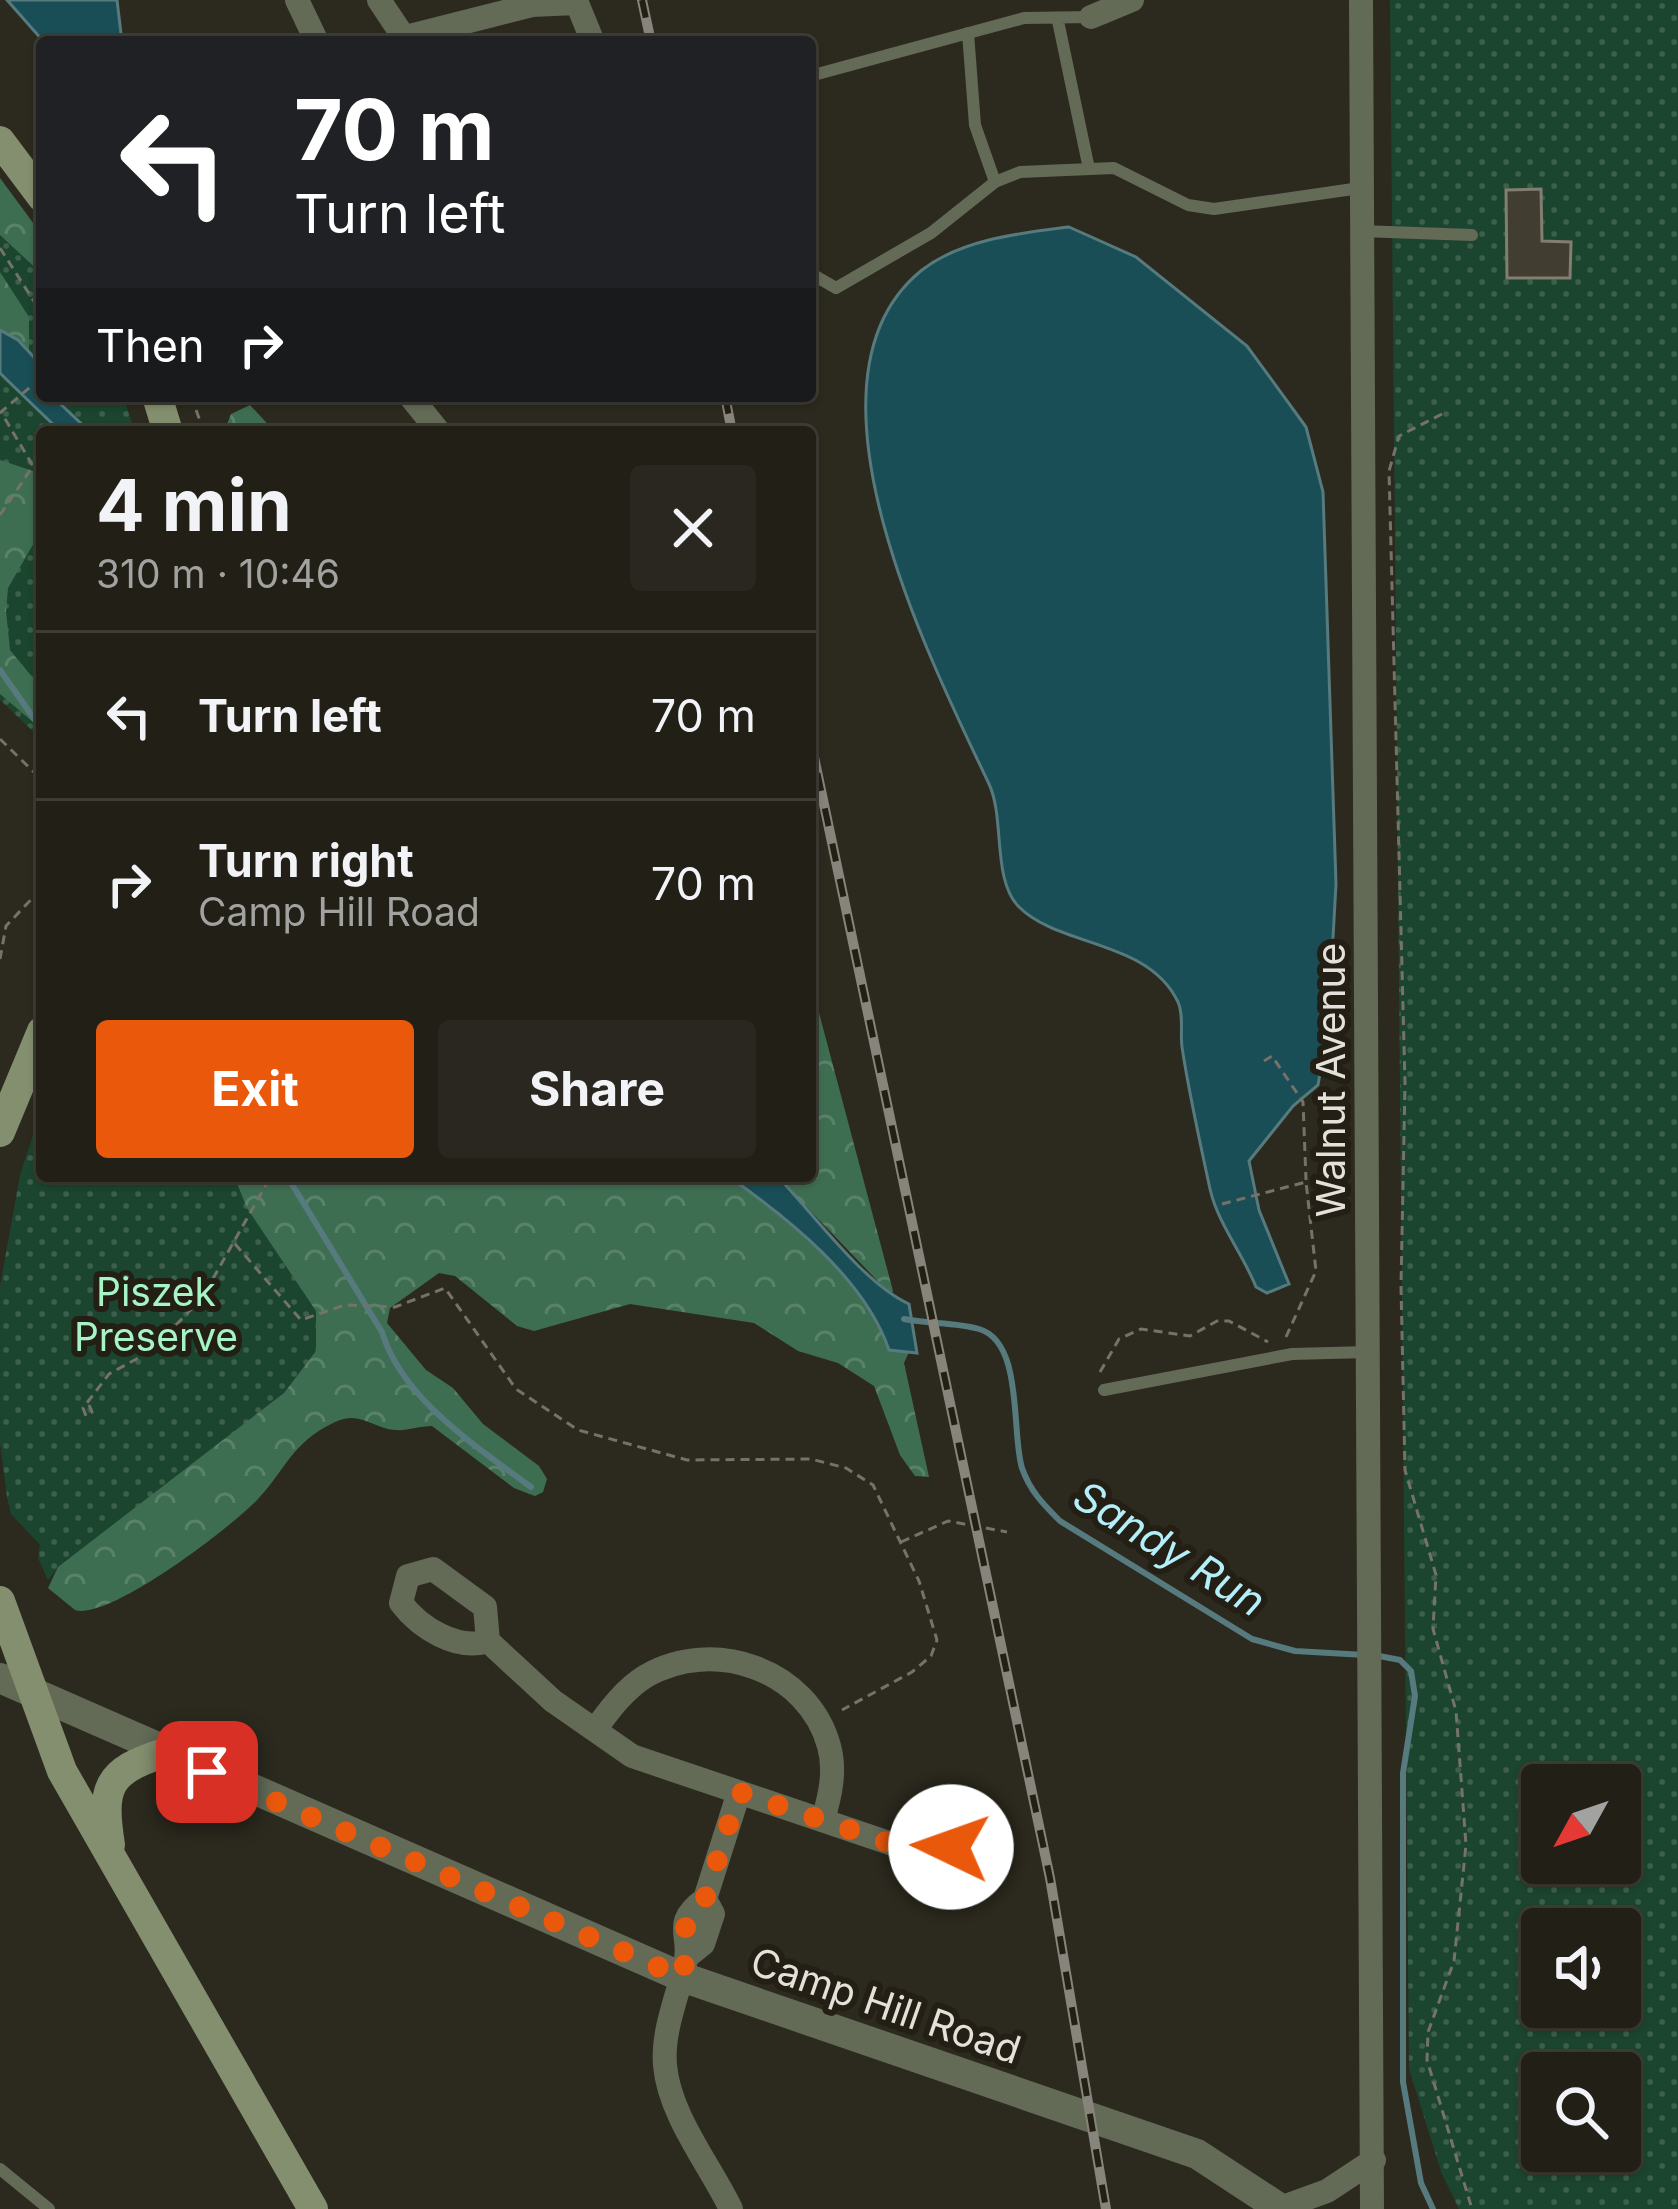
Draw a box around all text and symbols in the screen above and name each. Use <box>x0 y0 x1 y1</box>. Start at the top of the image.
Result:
text: 70 m <box>294 79 495 180</box>
icon: left <box>96 84 252 240</box>
text: Turn left <box>294 181 505 246</box>
icon: right <box>228 312 294 378</box>
text: Then <box>96 318 204 373</box>
text: 4 min <box>96 461 292 548</box>
button: close <box>630 465 756 591</box>
text: 310 m · 10:46 <box>96 550 340 597</box>
icon: left <box>96 683 162 749</box>
text: Turn left <box>198 688 382 743</box>
text: 70 m <box>651 688 756 743</box>
text: Turn right <box>198 833 414 888</box>
icon: right <box>96 851 162 917</box>
text: 70 m <box>651 856 756 911</box>
text: Camp Hill Road <box>198 888 480 935</box>
street label: Walnut Avenue <box>1307 943 1354 1217</box>
button: Exit <box>96 1020 414 1158</box>
button: Share <box>438 1020 756 1158</box>
park label: Piszek Preserve <box>74 1268 238 1360</box>
water label: Sandy Run <box>1065 1469 1275 1627</box>
pin <box>156 1721 258 1823</box>
icon: arrive <box>174 1739 240 1805</box>
north arrow <box>1521 1764 1641 1884</box>
map controls <box>1521 1764 1641 2172</box>
position arrow <box>888 1784 1014 1910</box>
button: sound <box>1521 1908 1641 2028</box>
street label: Camp Hill Road <box>745 1937 1027 2073</box>
button: search <box>1521 2052 1641 2172</box>

